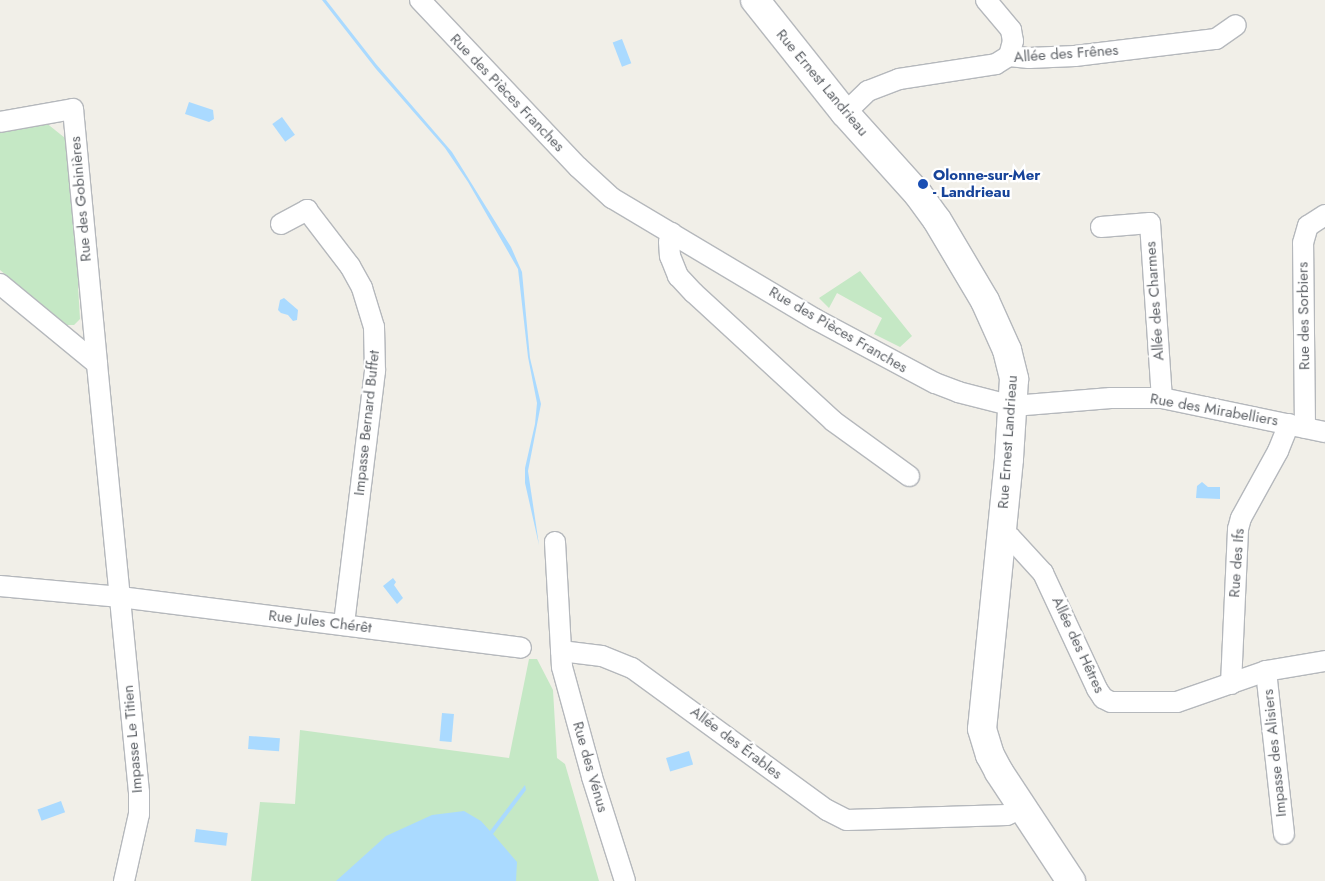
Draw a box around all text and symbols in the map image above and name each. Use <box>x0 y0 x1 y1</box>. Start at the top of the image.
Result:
street label: Rue Ernest Landrieau <box>772 26 872 140</box>
street label: Rue des Pièces Franches <box>446 30 568 156</box>
street label: Allée des Frênes <box>1013 41 1119 67</box>
street label: Rue des Gobinières <box>67 136 95 262</box>
place label: Olonne-sur-Mer - Landrieau <box>933 166 1040 201</box>
marker: Olonne-sur-Mer - Landrieau <box>917 178 929 190</box>
street label: Allée des Charmes <box>1142 241 1168 361</box>
street label: Rue des Sorbiers <box>1294 262 1314 370</box>
street label: Rue des Pièces Franches <box>766 283 910 377</box>
street label: Impasse Bernard Buffet <box>350 349 384 497</box>
street label: Rue Ernest Landrieau <box>994 375 1022 509</box>
street label: Rue des Mirabelliers <box>1149 390 1279 430</box>
street label: Rue des Ifs <box>1226 528 1248 598</box>
street label: Allée des Hêtres <box>1048 594 1108 696</box>
street label: Rue Jules Chérêt <box>267 607 373 637</box>
street label: Impasse Le Titien <box>119 684 147 794</box>
street label: Impasse des Alisiers <box>1259 688 1291 818</box>
street label: Allée des Érables <box>687 703 785 783</box>
street label: Rue des Vénus <box>568 720 612 814</box>

